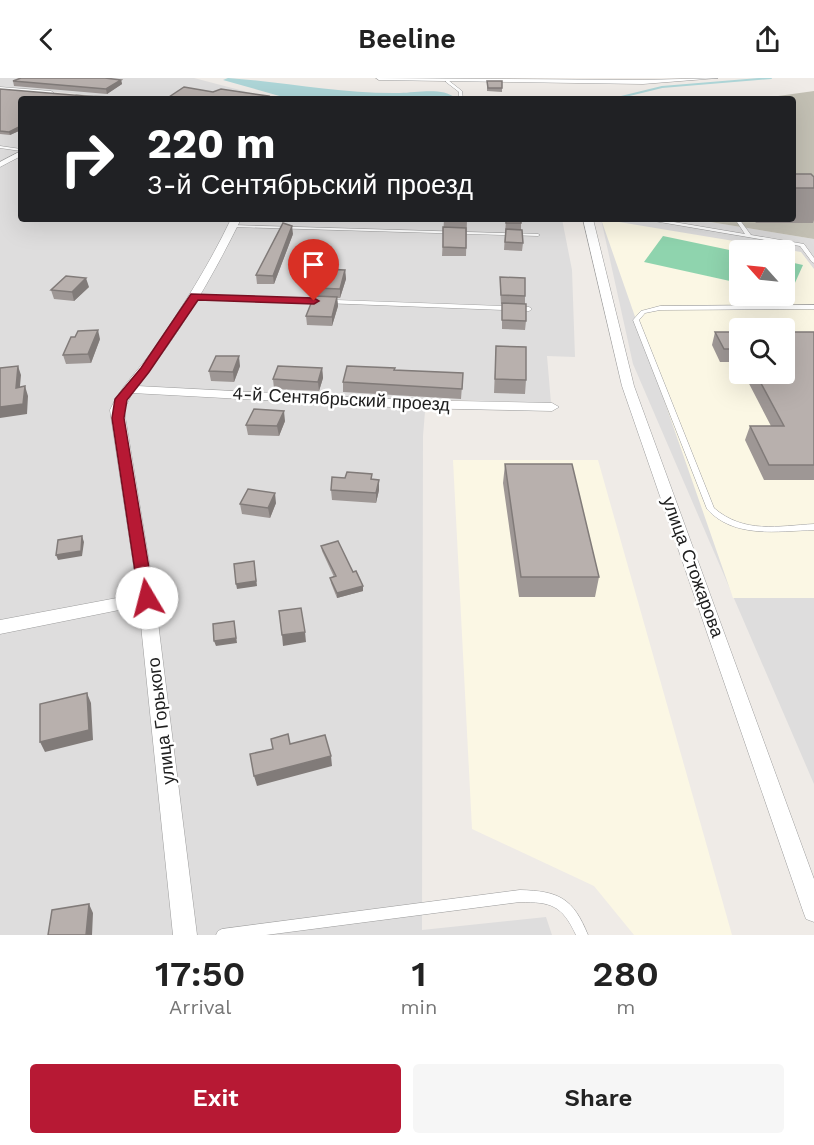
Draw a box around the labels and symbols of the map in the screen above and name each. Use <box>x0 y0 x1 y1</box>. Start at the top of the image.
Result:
pin <box>288 239 339 301</box>
north arrow <box>729 240 795 306</box>
street label: 4-й Сентябрьский проезд <box>232 382 451 415</box>
street label: улица Стожарова <box>658 494 729 641</box>
position arrow <box>115 566 179 630</box>
street label: улица Горького <box>142 656 179 786</box>

